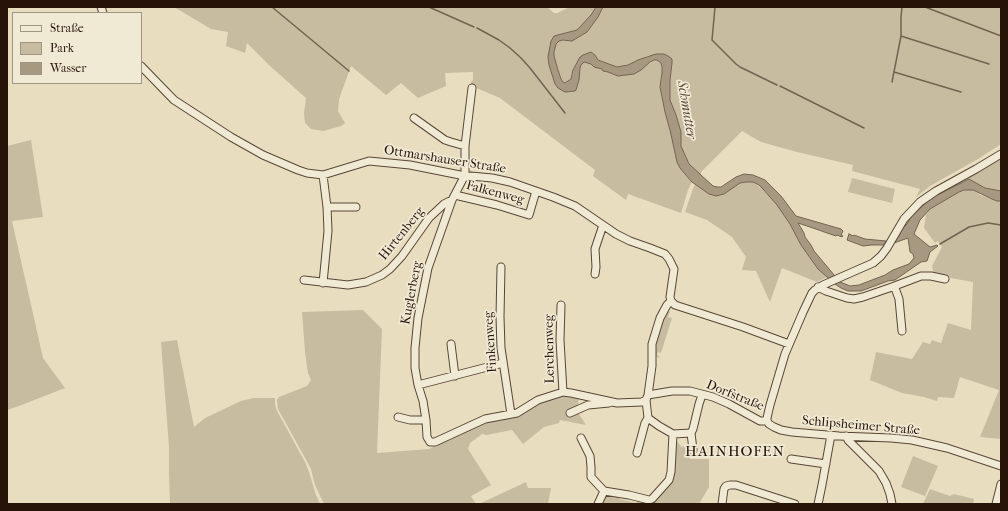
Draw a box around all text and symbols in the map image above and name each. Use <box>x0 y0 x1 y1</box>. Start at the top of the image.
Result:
legend <box>12 12 142 84</box>
text: Straße <box>50 21 84 35</box>
text: Park <box>50 41 74 55</box>
text: Wasser <box>50 61 86 75</box>
water label: Schmutter <box>673 80 699 140</box>
street label: Ottmarshauser Straße <box>383 143 507 177</box>
street label: Falkenweg <box>464 178 526 208</box>
street label: Hirtenberg <box>376 204 428 264</box>
street label: Kuglerberg <box>398 260 426 326</box>
street label: Finkenweg <box>481 311 501 373</box>
street label: Lerchenweg <box>542 314 558 384</box>
street label: Dorfstraße <box>704 377 766 415</box>
street label: Schlipsheimer Straße <box>801 413 921 439</box>
district label: HAINHOFEN <box>685 443 785 461</box>

